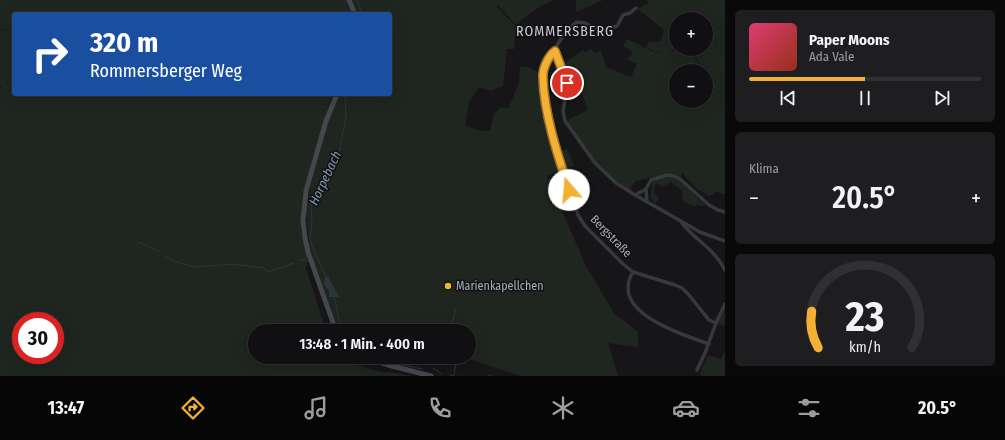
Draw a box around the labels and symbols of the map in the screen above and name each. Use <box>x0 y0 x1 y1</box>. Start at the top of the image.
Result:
district label: ROMMERSBERG <box>516 23 614 40</box>
pin <box>550 66 584 100</box>
water label: Horpebach <box>306 148 344 208</box>
position arrow <box>548 169 590 211</box>
street label: Bergstraße <box>587 212 635 260</box>
place label: Marienkapellchen <box>456 279 543 293</box>
marker: Marienkapellchen <box>443 281 453 291</box>
speed limit sign: 30 <box>12 312 64 364</box>

